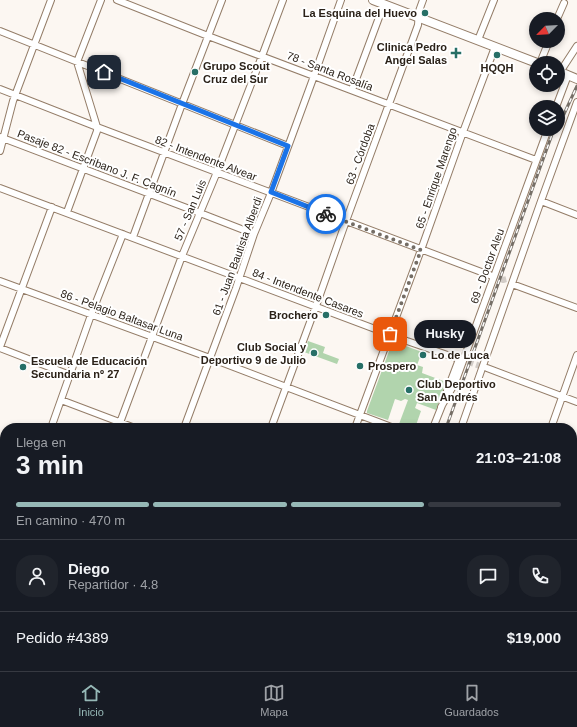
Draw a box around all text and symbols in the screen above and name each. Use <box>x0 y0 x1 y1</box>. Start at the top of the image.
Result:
place label: La Esquina del Huevo <box>303 7 417 19</box>
marker: La Esquina del Huevo <box>420 8 430 18</box>
north arrow <box>529 12 565 48</box>
map controls <box>529 12 565 136</box>
place label: Clinica Pedro Angel Salas <box>377 41 447 66</box>
marker: Clinica Pedro Angel Salas <box>450 47 462 59</box>
street label: 78 - Santa Rosalía <box>285 49 375 93</box>
marker: HQQH <box>492 50 502 60</box>
pin <box>87 55 121 89</box>
button: locate <box>529 56 565 92</box>
place label: Grupo Scout Cruz del Sur <box>203 60 270 85</box>
icon: home <box>93 61 115 83</box>
place label: HQQH <box>481 62 514 74</box>
marker: Grupo Scout Cruz del Sur <box>190 67 200 77</box>
button: layers <box>529 100 565 136</box>
street label: 63 - Córdoba <box>343 121 377 186</box>
street label: 65 - Enrique Marengo <box>413 126 459 230</box>
street label: Pasaje 82 - Escribano J. F. Cagnín <box>16 127 178 199</box>
street label: 82 - Intendente Alvear <box>154 133 259 183</box>
street label: 57 - San Luis <box>172 177 208 242</box>
courier <box>306 194 346 234</box>
street label: 61 - Juan Bautista Alberdi <box>210 195 264 317</box>
icon: bike <box>315 203 337 225</box>
street label: 69 - Doctor Aleu <box>468 227 506 305</box>
street label: 84 - Intendente Casares <box>251 266 366 320</box>
street label: 86 - Pelagio Baltasar Luna <box>59 287 186 343</box>
place label: Brochero <box>269 309 318 321</box>
marker: Brochero <box>321 310 331 320</box>
pin <box>373 317 407 351</box>
callout: Husky <box>414 320 476 348</box>
icon: bag <box>379 323 401 345</box>
text: Husky <box>425 326 465 341</box>
place label: Club Social y Deportivo 9 de Julio <box>201 341 307 366</box>
marker: Club Social y Deportivo 9 de Julio <box>309 348 319 358</box>
place label: Lo de Luca <box>431 349 490 361</box>
marker: Lo de Luca <box>418 350 428 360</box>
place label: Escuela de Educación Secundaria nº 27 <box>31 355 147 380</box>
place label: Prospero <box>368 360 417 372</box>
marker: Prospero <box>355 361 365 371</box>
marker: Escuela de Educación Secundaria nº 27 <box>18 362 28 372</box>
place label: Club Deportivo San Andrés <box>417 378 496 403</box>
marker: Club Deportivo San Andrés <box>404 385 414 395</box>
text: Llega en <box>16 435 66 450</box>
text: 21:03–21:08 <box>476 449 561 466</box>
text: 3 min <box>16 450 84 480</box>
text: En camino · 470 m <box>16 513 125 528</box>
button: person <box>16 555 58 597</box>
button: chat <box>467 555 509 597</box>
button: phone <box>519 555 561 597</box>
text: Diego <box>68 560 110 577</box>
text: Repartidor · 4.8 <box>68 577 158 592</box>
text: Pedido #4389 <box>16 629 109 646</box>
text: $19,000 <box>507 629 561 646</box>
tab: Inicio <box>78 682 104 718</box>
tab: Mapa <box>260 682 288 718</box>
tab: Guardados <box>444 682 499 718</box>

